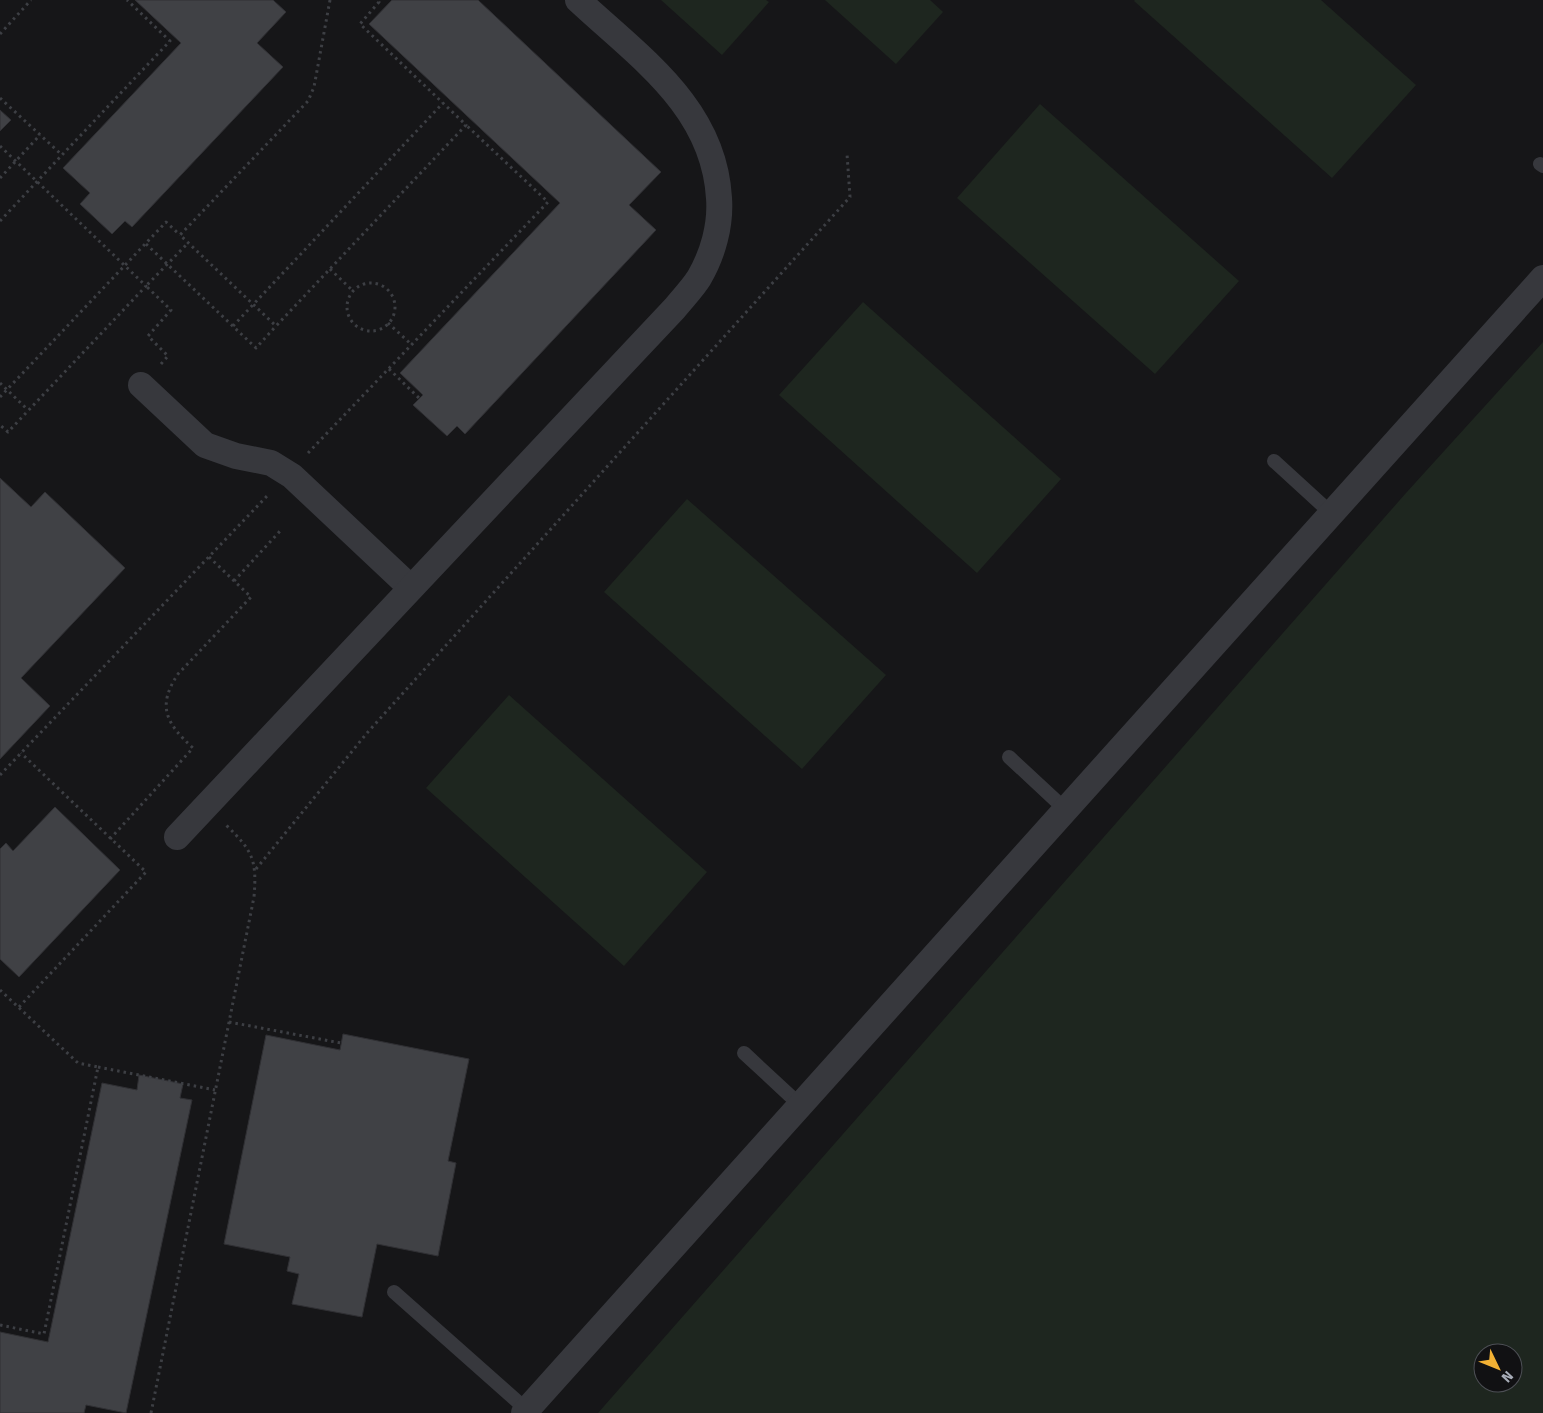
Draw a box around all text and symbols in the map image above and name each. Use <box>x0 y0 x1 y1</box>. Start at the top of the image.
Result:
north arrow <box>1473 1343 1523 1393</box>
text: N <box>1498 1367 1517 1386</box>

